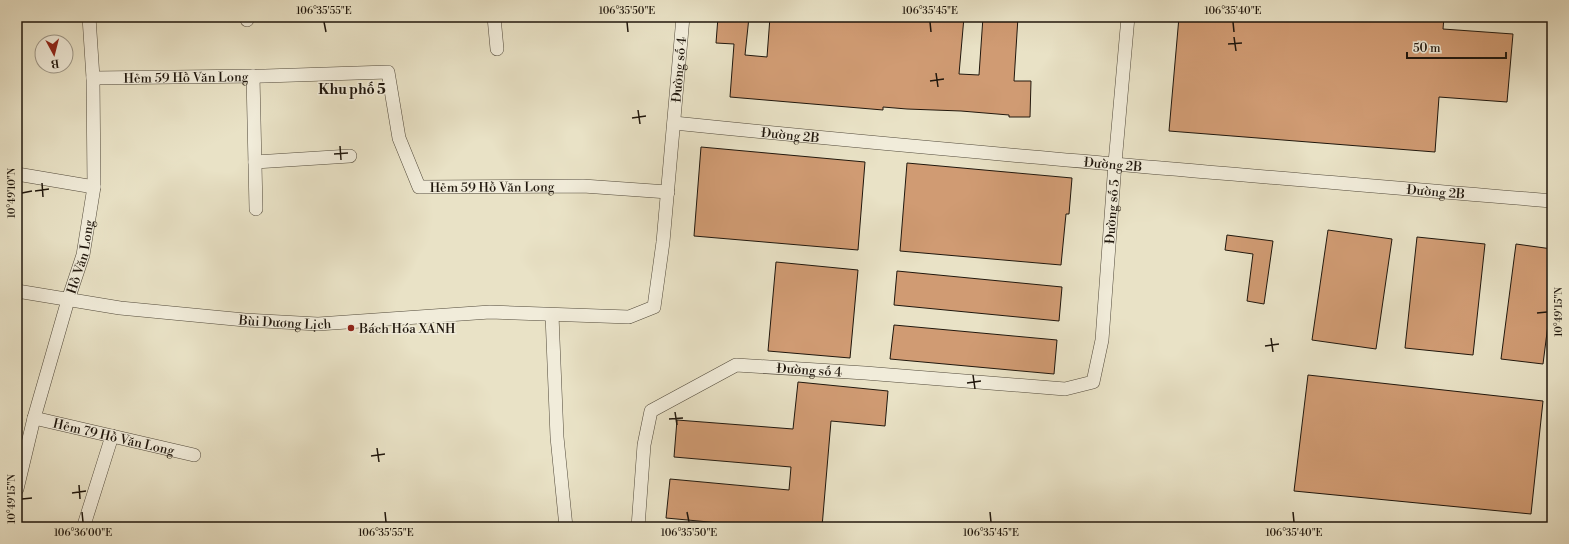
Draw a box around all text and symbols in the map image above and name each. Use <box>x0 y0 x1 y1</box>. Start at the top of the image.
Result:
text: 106°35'55"E <box>296 5 352 17</box>
text: 106°35'50"E <box>599 5 655 17</box>
text: 106°35'45"E <box>902 5 958 17</box>
text: 106°35'40"E <box>1204 5 1262 17</box>
north arrow <box>34 34 74 74</box>
scale bar <box>1407 34 1506 60</box>
street label: Đường số 4 <box>668 36 690 103</box>
text: 50 m <box>1413 41 1441 56</box>
text: B <box>50 55 60 70</box>
street label: Hẻm 59 Hồ Văn Long <box>123 69 249 87</box>
district label: Khu phố 5 <box>318 81 386 99</box>
street label: Đường 2B <box>760 125 820 146</box>
street label: Đường 2B <box>1083 154 1143 175</box>
text: 10°49'10"N <box>6 167 18 218</box>
street label: Hẻm 59 Hồ Văn Long <box>430 179 555 196</box>
street label: Đường số 5 <box>1102 179 1123 245</box>
street label: Đường 2B <box>1406 182 1466 203</box>
street label: Hồ Văn Long <box>64 218 98 296</box>
text: 10°49'15"N <box>1553 287 1565 337</box>
street label: Bùi Dương Lịch <box>237 312 332 333</box>
place label: Bách Hóa XANH <box>358 321 456 337</box>
marker: Bách Hóa XANH <box>346 323 356 333</box>
street label: Đường số 4 <box>776 361 843 381</box>
street label: Hẻm 79 Hồ Văn Long <box>51 416 176 459</box>
text: 10°49'15"N <box>6 474 18 524</box>
text: 106°36'00"E <box>54 527 112 539</box>
text: 106°35'55"E <box>358 527 414 539</box>
text: 106°35'50"E <box>661 527 717 539</box>
text: 106°35'45"E <box>963 527 1019 539</box>
text: 106°35'40"E <box>1265 527 1323 539</box>

